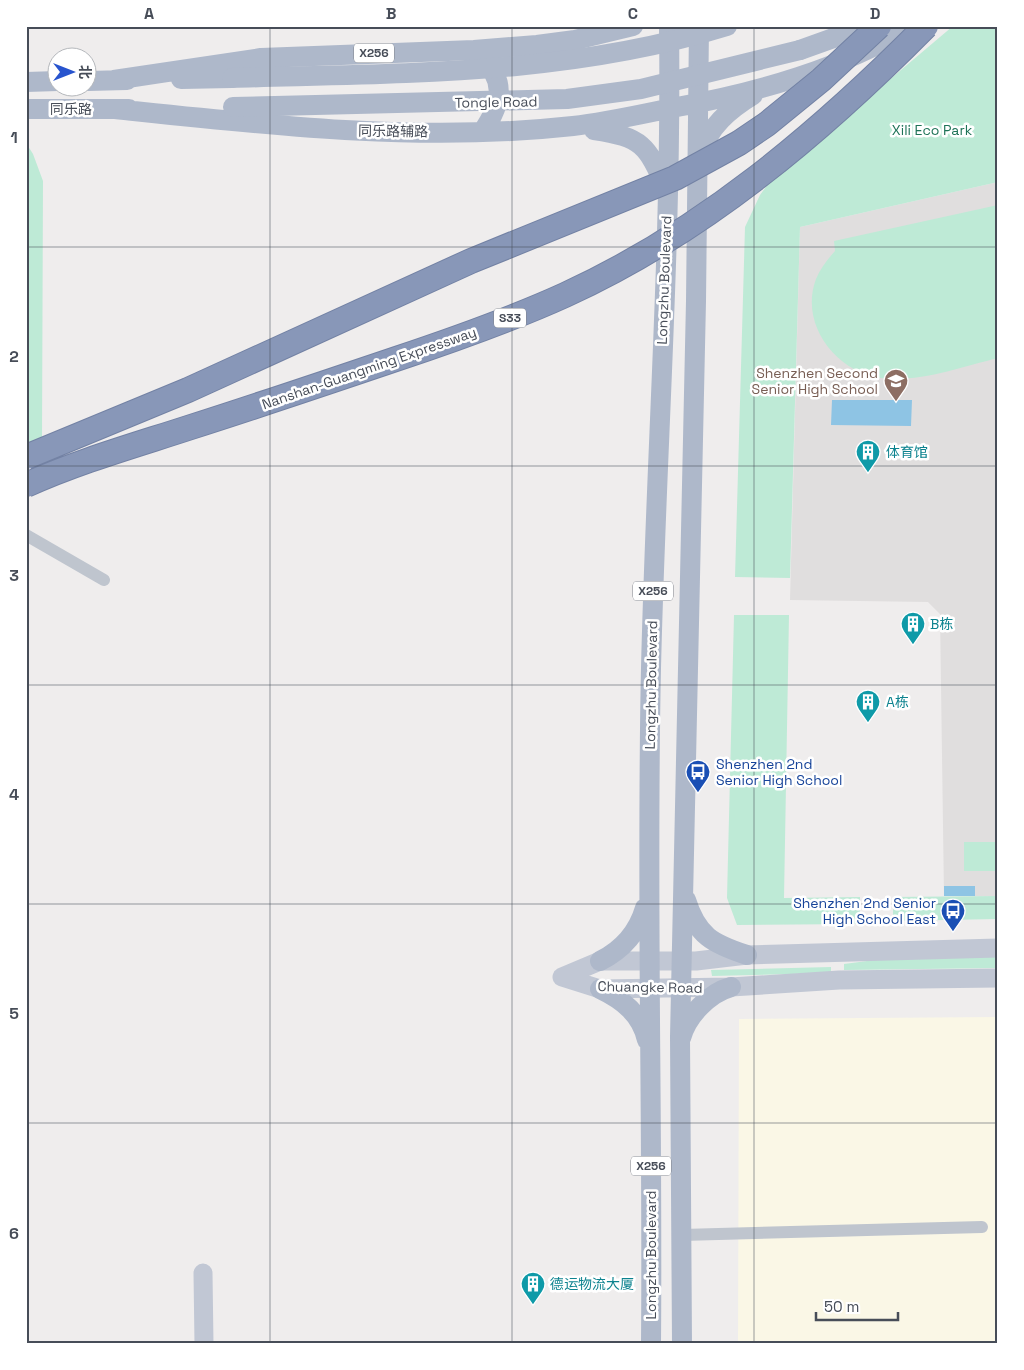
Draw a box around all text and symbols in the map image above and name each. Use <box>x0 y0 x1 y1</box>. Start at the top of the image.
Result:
text: A <box>144 3 154 24</box>
text: B <box>386 3 396 24</box>
text: C <box>628 3 638 24</box>
text: D <box>870 3 880 24</box>
road number: X256 <box>354 44 394 62</box>
north arrow <box>48 48 98 98</box>
text: 北 <box>76 65 94 79</box>
street label: Tongle Road <box>454 92 538 112</box>
street label: 同乐路 <box>50 100 92 118</box>
street label: 同乐路辅路 <box>358 121 428 141</box>
park label: Xili Eco Park <box>892 121 973 139</box>
text: 1 <box>10 127 18 148</box>
street label: Longzhu Boulevard <box>653 215 675 345</box>
road number: S33 <box>494 308 526 328</box>
street label: Nanshan-Guangming Expressway <box>259 323 479 413</box>
text: 2 <box>9 346 19 367</box>
place label: Shenzhen Second Senior High School <box>752 364 878 398</box>
school or university icon: Shenzhen Second Senior High School <box>883 368 909 402</box>
building icon: 体育馆 <box>855 439 881 473</box>
place label: 体育馆 <box>886 443 928 461</box>
text: 3 <box>9 565 19 586</box>
road number: X256 <box>633 582 673 600</box>
building icon: B栋 <box>900 611 926 645</box>
place label: B栋 <box>930 615 953 633</box>
street label: Longzhu Boulevard <box>641 620 661 750</box>
building icon: A栋 <box>855 689 881 723</box>
place label: A栋 <box>886 693 909 711</box>
place label: Shenzhen 2nd Senior High School <box>716 755 842 789</box>
bus stop icon: Shenzhen 2nd Senior High School <box>685 759 711 793</box>
text: 4 <box>9 784 19 805</box>
place label: Shenzhen 2nd Senior High School East <box>793 894 936 928</box>
bus stop icon: Shenzhen 2nd Senior High School East <box>940 898 966 932</box>
street label: Chuangke Road <box>597 977 703 997</box>
text: 5 <box>9 1003 19 1024</box>
road number: X256 <box>631 1156 671 1176</box>
street label: Longzhu Boulevard <box>642 1190 660 1320</box>
text: 6 <box>9 1223 19 1244</box>
building icon: 德运物流大厦 <box>520 1271 546 1305</box>
place label: 德运物流大厦 <box>550 1275 634 1293</box>
scale bar <box>816 1290 899 1322</box>
text: 50 m <box>824 1297 859 1316</box>

